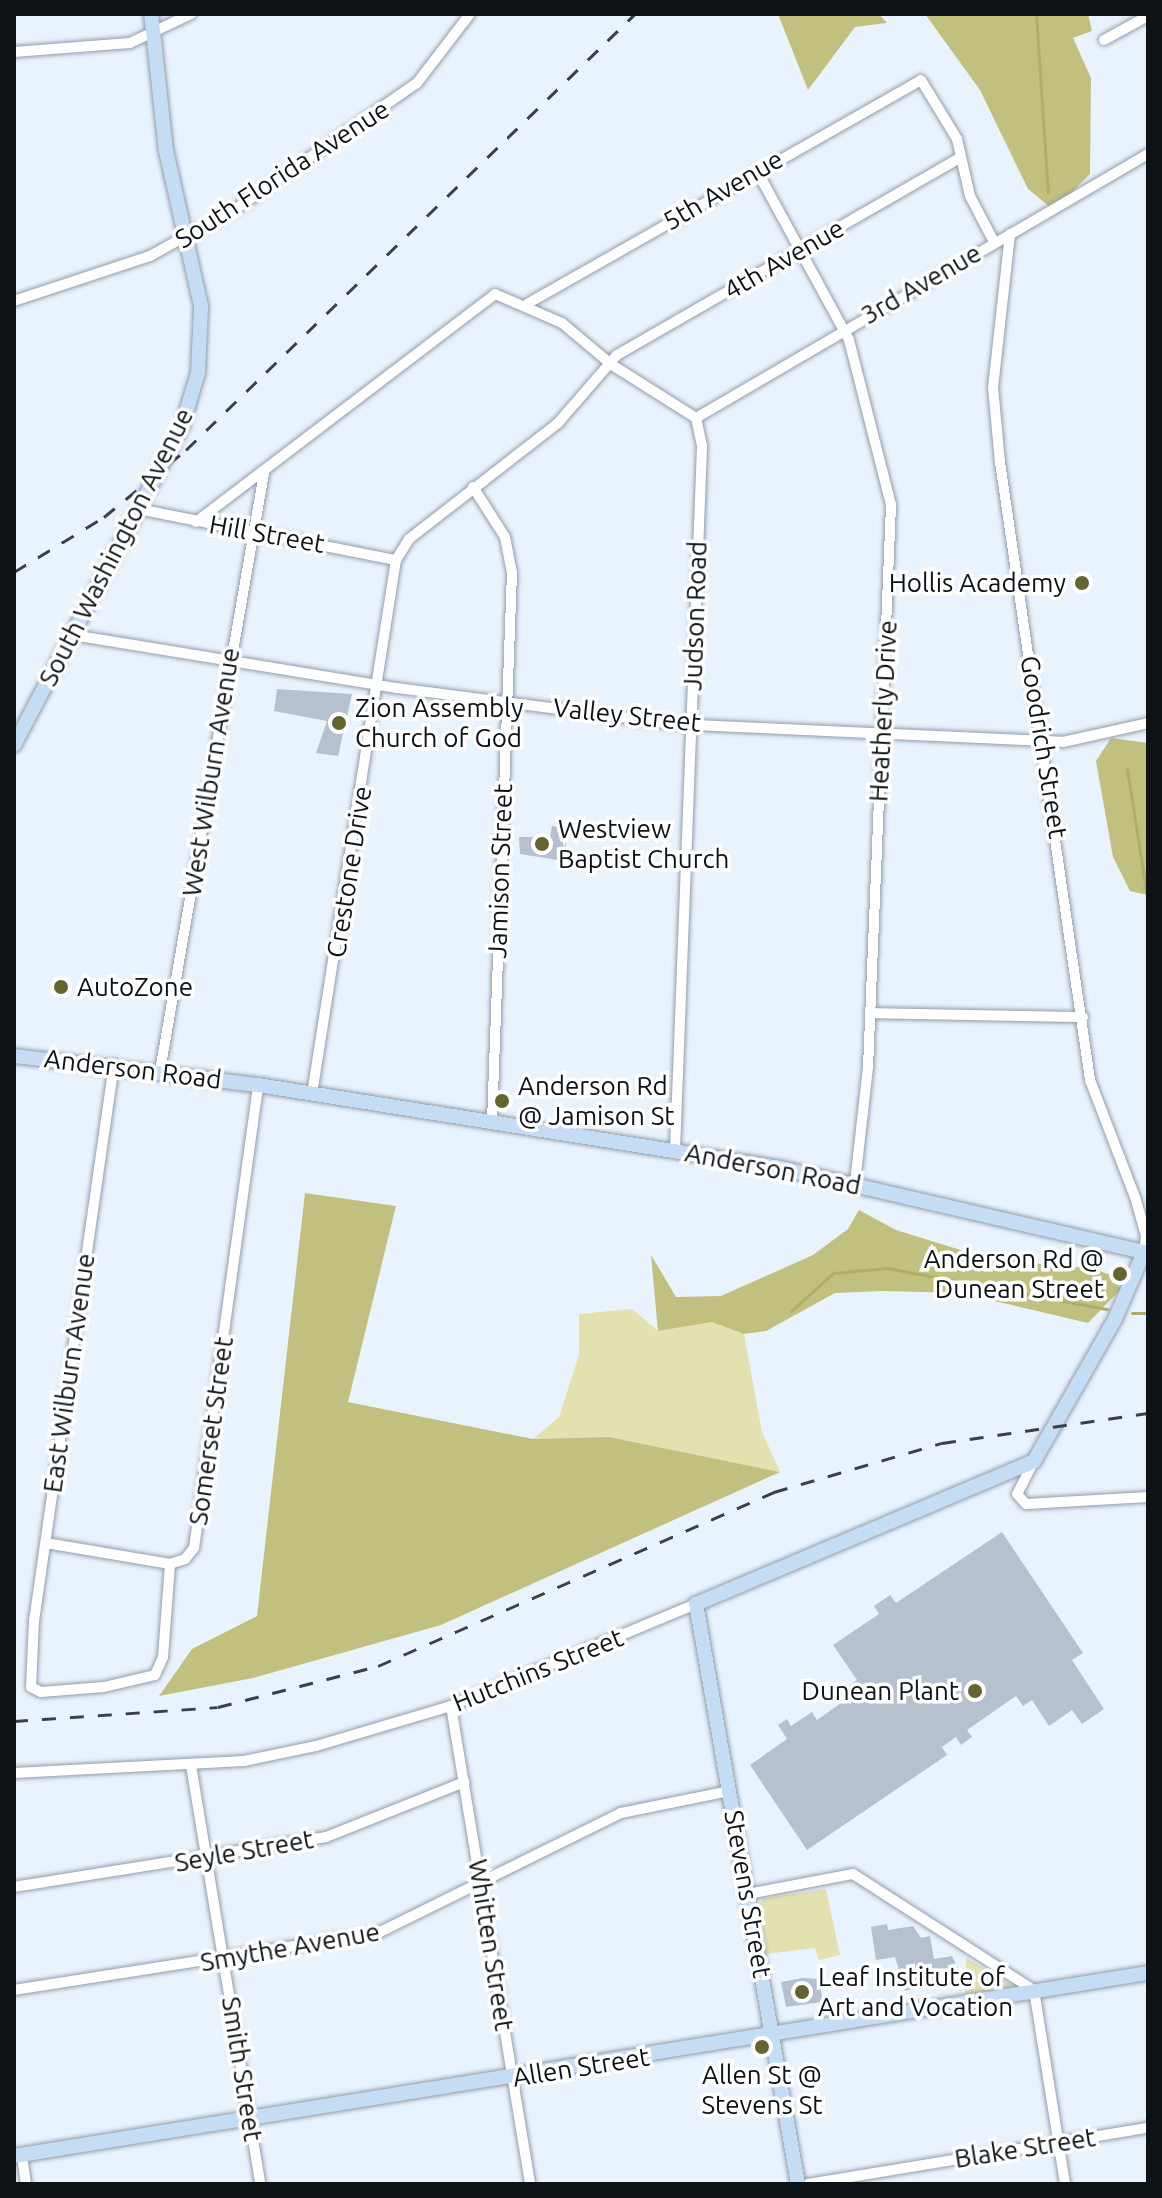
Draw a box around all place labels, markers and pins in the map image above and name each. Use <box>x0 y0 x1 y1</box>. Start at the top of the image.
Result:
place label: Hollis Academy <box>889 567 1066 599</box>
marker: Hollis Academy <box>1073 574 1091 592</box>
place label: Zion Assembly Church of God <box>355 692 523 754</box>
marker: Zion Assembly Church of God <box>330 714 348 732</box>
place label: Westview Baptist Church <box>558 813 729 874</box>
marker: Westview Baptist Church <box>533 835 551 853</box>
place label: AutoZone <box>77 971 193 1003</box>
marker: AutoZone <box>52 978 70 996</box>
place label: Anderson Rd @ Jamison St <box>518 1070 675 1132</box>
marker: Anderson Rd @ Jamison St <box>493 1092 511 1110</box>
place label: Anderson Rd @ Dunean Street <box>924 1243 1104 1304</box>
marker: Anderson Rd @ Dunean Street <box>1111 1265 1129 1283</box>
place label: Dunean Plant <box>802 1675 959 1707</box>
marker: Dunean Plant <box>966 1682 984 1700</box>
place label: Leaf Institute of Art and Vocation <box>818 1961 1013 2022</box>
marker: Leaf Institute of Art and Vocation <box>793 1983 811 2001</box>
marker: Allen St @ Stevens St <box>753 2038 771 2056</box>
place label: Allen St @ Stevens St <box>701 2059 823 2120</box>

